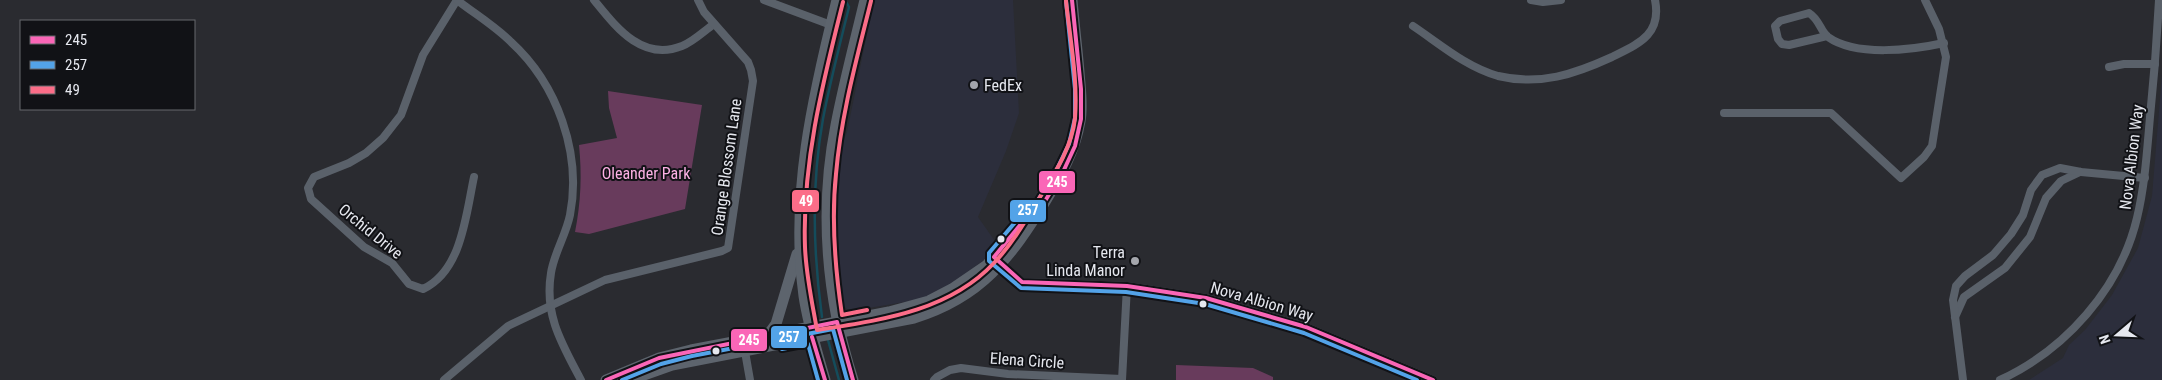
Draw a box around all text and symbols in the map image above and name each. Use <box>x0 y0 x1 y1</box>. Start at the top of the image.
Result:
legend <box>20 20 195 110</box>
text: 245 <box>65 31 87 49</box>
text: 257 <box>65 56 87 74</box>
place label: FedEx <box>984 76 1022 95</box>
marker: FedEx <box>968 79 980 91</box>
text: 49 <box>65 81 80 99</box>
street label: Orange Blossom Lane <box>707 97 746 237</box>
street label: Nova Albion Way <box>2116 103 2147 211</box>
park label: Oleander Park <box>602 164 691 183</box>
line badge: 245 <box>1038 170 1076 194</box>
text: 245 <box>1046 174 1068 190</box>
line badge: 49 <box>791 189 820 213</box>
text: 49 <box>799 193 813 209</box>
line badge: 257 <box>1009 199 1047 223</box>
street label: Orchid Drive <box>335 200 406 263</box>
text: 257 <box>1017 202 1039 218</box>
unlabelled marker <box>996 234 1006 244</box>
place label: Terra Linda Manor <box>1046 243 1125 280</box>
marker: Terra Linda Manor <box>1129 255 1141 267</box>
street label: Nova Albion Way <box>1208 278 1316 325</box>
unlabelled marker <box>1198 299 1208 309</box>
north arrow <box>2092 310 2142 360</box>
line badge: 257 <box>770 325 808 349</box>
line badge: 245 <box>730 328 768 352</box>
text: 257 <box>778 329 800 345</box>
text: 245 <box>738 332 760 348</box>
text: N <box>2096 333 2114 346</box>
unlabelled marker <box>711 346 721 356</box>
street label: Elena Circle <box>989 348 1065 373</box>

